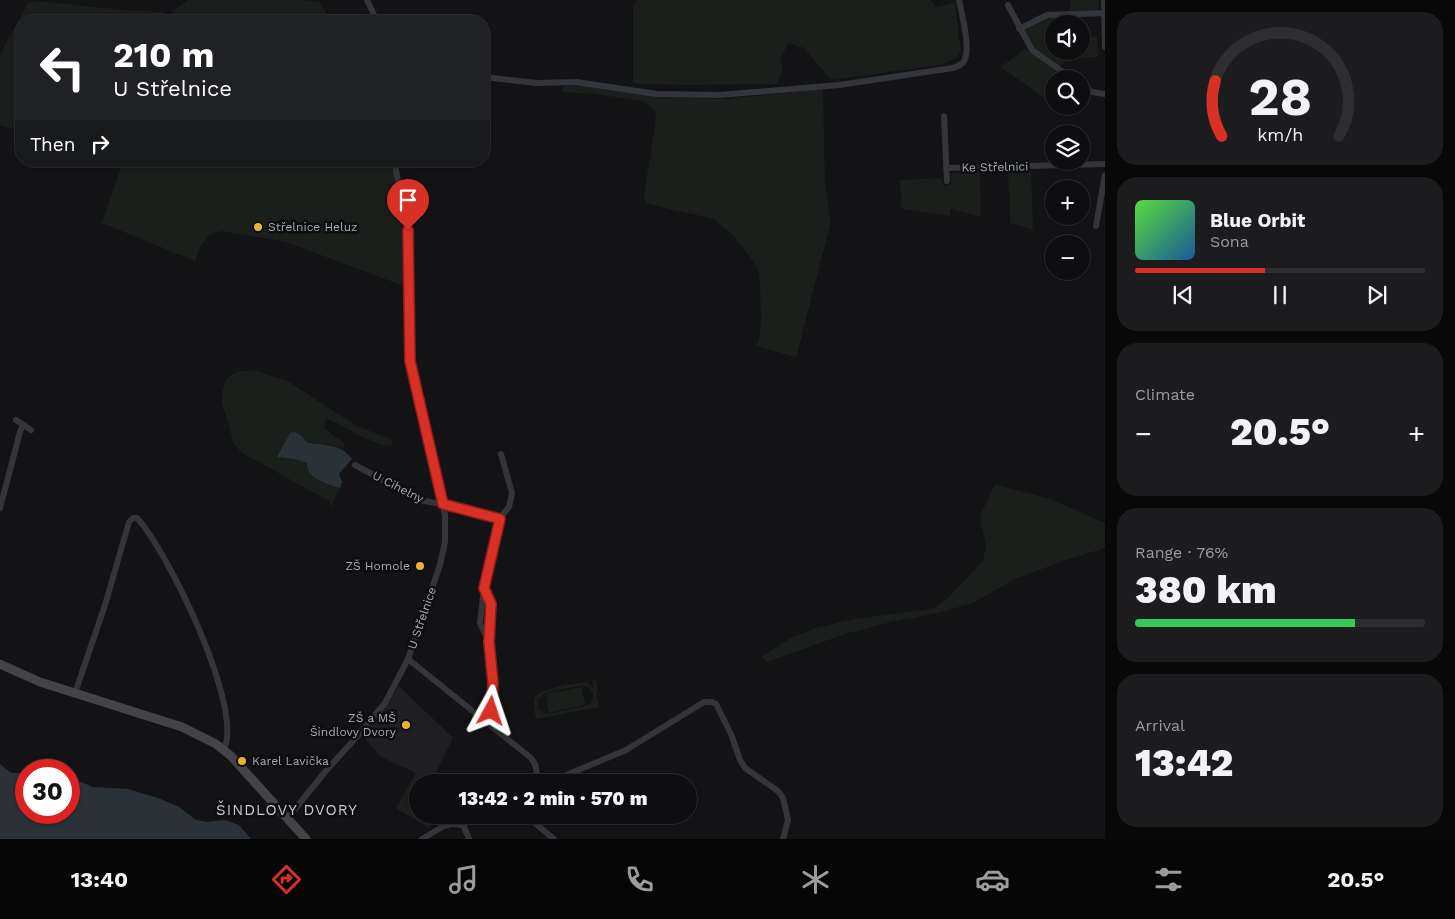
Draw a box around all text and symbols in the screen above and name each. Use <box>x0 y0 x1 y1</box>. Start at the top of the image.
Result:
map controls <box>1045 15 1090 280</box>
button: sound <box>1045 15 1090 60</box>
text: 210 m <box>113 34 214 76</box>
icon: left <box>30 35 95 100</box>
text: 28 <box>1248 67 1312 128</box>
button: search <box>1045 70 1090 115</box>
text: U Střelnice <box>113 76 232 101</box>
text: km/h <box>1257 124 1303 145</box>
button: layers <box>1045 125 1090 170</box>
icon: right <box>86 130 114 158</box>
text: Then <box>30 133 76 156</box>
street label: Ke Střelnici <box>961 159 1029 175</box>
pin <box>387 179 429 230</box>
button: + <box>1045 180 1090 225</box>
icon: arrive <box>394 186 422 214</box>
text: Blue Orbit <box>1210 209 1305 232</box>
place label: Střelnice Heluz <box>268 220 358 234</box>
marker: Střelnice Heluz <box>252 221 264 233</box>
text: Sona <box>1210 232 1249 251</box>
button: − <box>1045 235 1090 280</box>
icon: previous <box>1169 281 1197 309</box>
icon: pause <box>1266 281 1294 309</box>
icon: next <box>1363 281 1391 309</box>
text: Climate <box>1135 385 1195 404</box>
text: 20.5° <box>1230 410 1330 454</box>
text: − <box>1135 417 1152 450</box>
text: + <box>1408 417 1425 450</box>
street label: U Cihelny <box>370 468 427 506</box>
text: Range · 76% <box>1135 543 1228 562</box>
place label: ZŠ Homole <box>346 559 410 573</box>
marker: ZŠ Homole <box>414 560 426 572</box>
text: 380 km <box>1135 568 1277 612</box>
street label: U Střelnice <box>405 585 439 651</box>
position arrow <box>464 684 516 736</box>
place label: ZŠ a MŠ Šindlovy Dvory <box>310 711 397 739</box>
text: Arrival <box>1135 716 1185 735</box>
marker: ZŠ a MŠ Šindlovy Dvory <box>400 719 412 731</box>
text: 13:42 <box>1135 741 1233 785</box>
place label: Karel Lavička <box>252 754 329 768</box>
marker: Karel Lavička <box>236 755 248 767</box>
speed limit sign: 30 <box>15 759 80 824</box>
text: 13:42 · 2 min · 570 m <box>458 787 648 810</box>
district label: ŠINDLOVY DVORY <box>216 800 358 819</box>
icon: directions <box>269 862 304 897</box>
icon: music <box>446 862 481 897</box>
icon: phone <box>622 862 657 897</box>
icon: climate <box>798 862 833 897</box>
icon: car <box>975 862 1010 897</box>
icon: filters <box>1151 862 1186 897</box>
text: 13:40 <box>71 867 128 892</box>
text: 20.5° <box>1327 867 1384 892</box>

